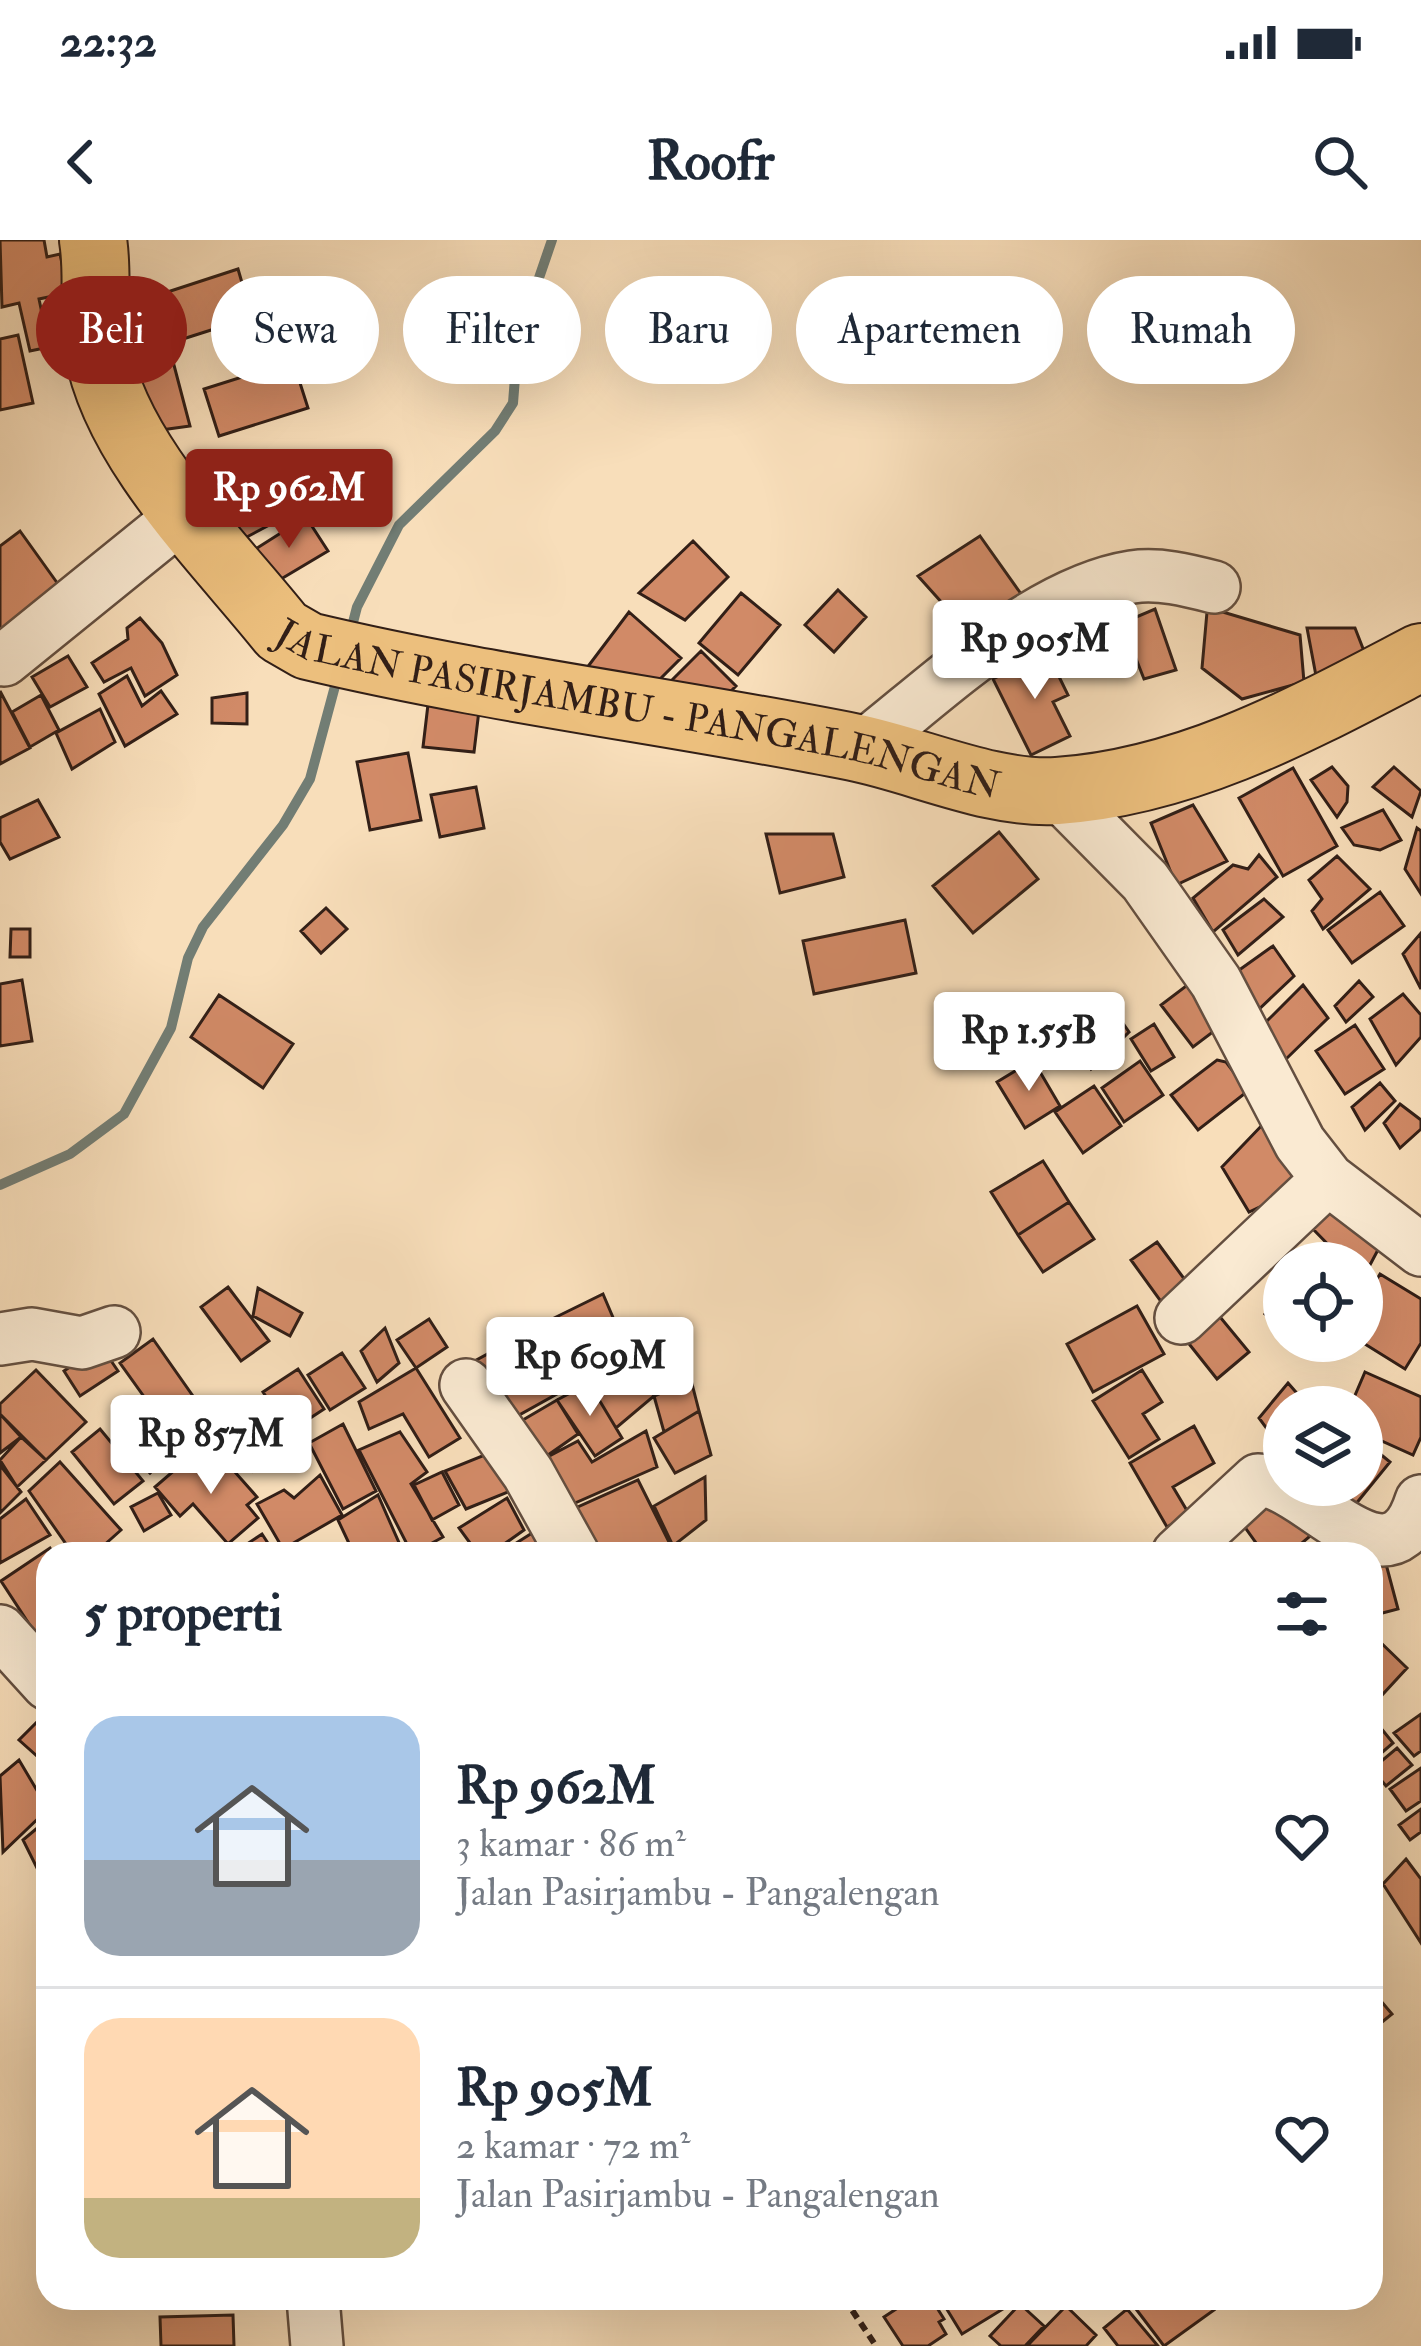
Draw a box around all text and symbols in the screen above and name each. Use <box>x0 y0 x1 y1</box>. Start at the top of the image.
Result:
text: 22:32 <box>60 14 157 70</box>
text: Roofr <box>647 128 774 196</box>
icon: back <box>48 129 114 195</box>
icon: search <box>1307 129 1373 195</box>
chip: Beli <box>36 276 187 384</box>
chip: Sewa <box>211 276 379 384</box>
chip: Filter <box>403 276 581 384</box>
chip: Baru <box>605 276 772 384</box>
chip: Apartemen <box>796 276 1063 384</box>
chip: Rumah <box>1087 276 1295 384</box>
pin: Rp 962M <box>178 449 400 551</box>
text: Rp 962M <box>213 463 365 512</box>
pin: Rp 905M <box>924 600 1146 702</box>
street label: JALAN PASIRJAMBU - PANGALENGAN <box>266 607 1005 811</box>
text: Rp 905M <box>960 614 1110 663</box>
pin: Rp 1.55B <box>905 992 1153 1094</box>
text: Rp 1.55B <box>961 1006 1097 1055</box>
map controls <box>1263 1242 1383 1506</box>
button: locate <box>1263 1242 1383 1362</box>
pin: Rp 609M <box>479 1317 701 1419</box>
text: Rp 609M <box>513 1331 667 1380</box>
button: layers <box>1263 1386 1383 1506</box>
pin: Rp 857M <box>100 1395 322 1497</box>
text: Rp 857M <box>138 1409 284 1458</box>
icon: filters <box>1269 1581 1335 1647</box>
text: 5 properti <box>84 1582 282 1646</box>
text: Rp 962M <box>456 1755 656 1819</box>
icon: home <box>180 1764 324 1908</box>
icon: heart <box>1269 1803 1335 1869</box>
text: 3 kamar · 86 m² <box>456 1819 686 1868</box>
text: Jalan Pasirjambu - Pangalengan <box>456 1868 940 1917</box>
text: Rp 905M <box>456 2057 653 2121</box>
icon: home <box>180 2066 324 2210</box>
icon: heart <box>1269 2105 1335 2171</box>
text: 2 kamar · 72 m² <box>456 2121 690 2170</box>
text: Jalan Pasirjambu - Pangalengan <box>456 2170 940 2219</box>

